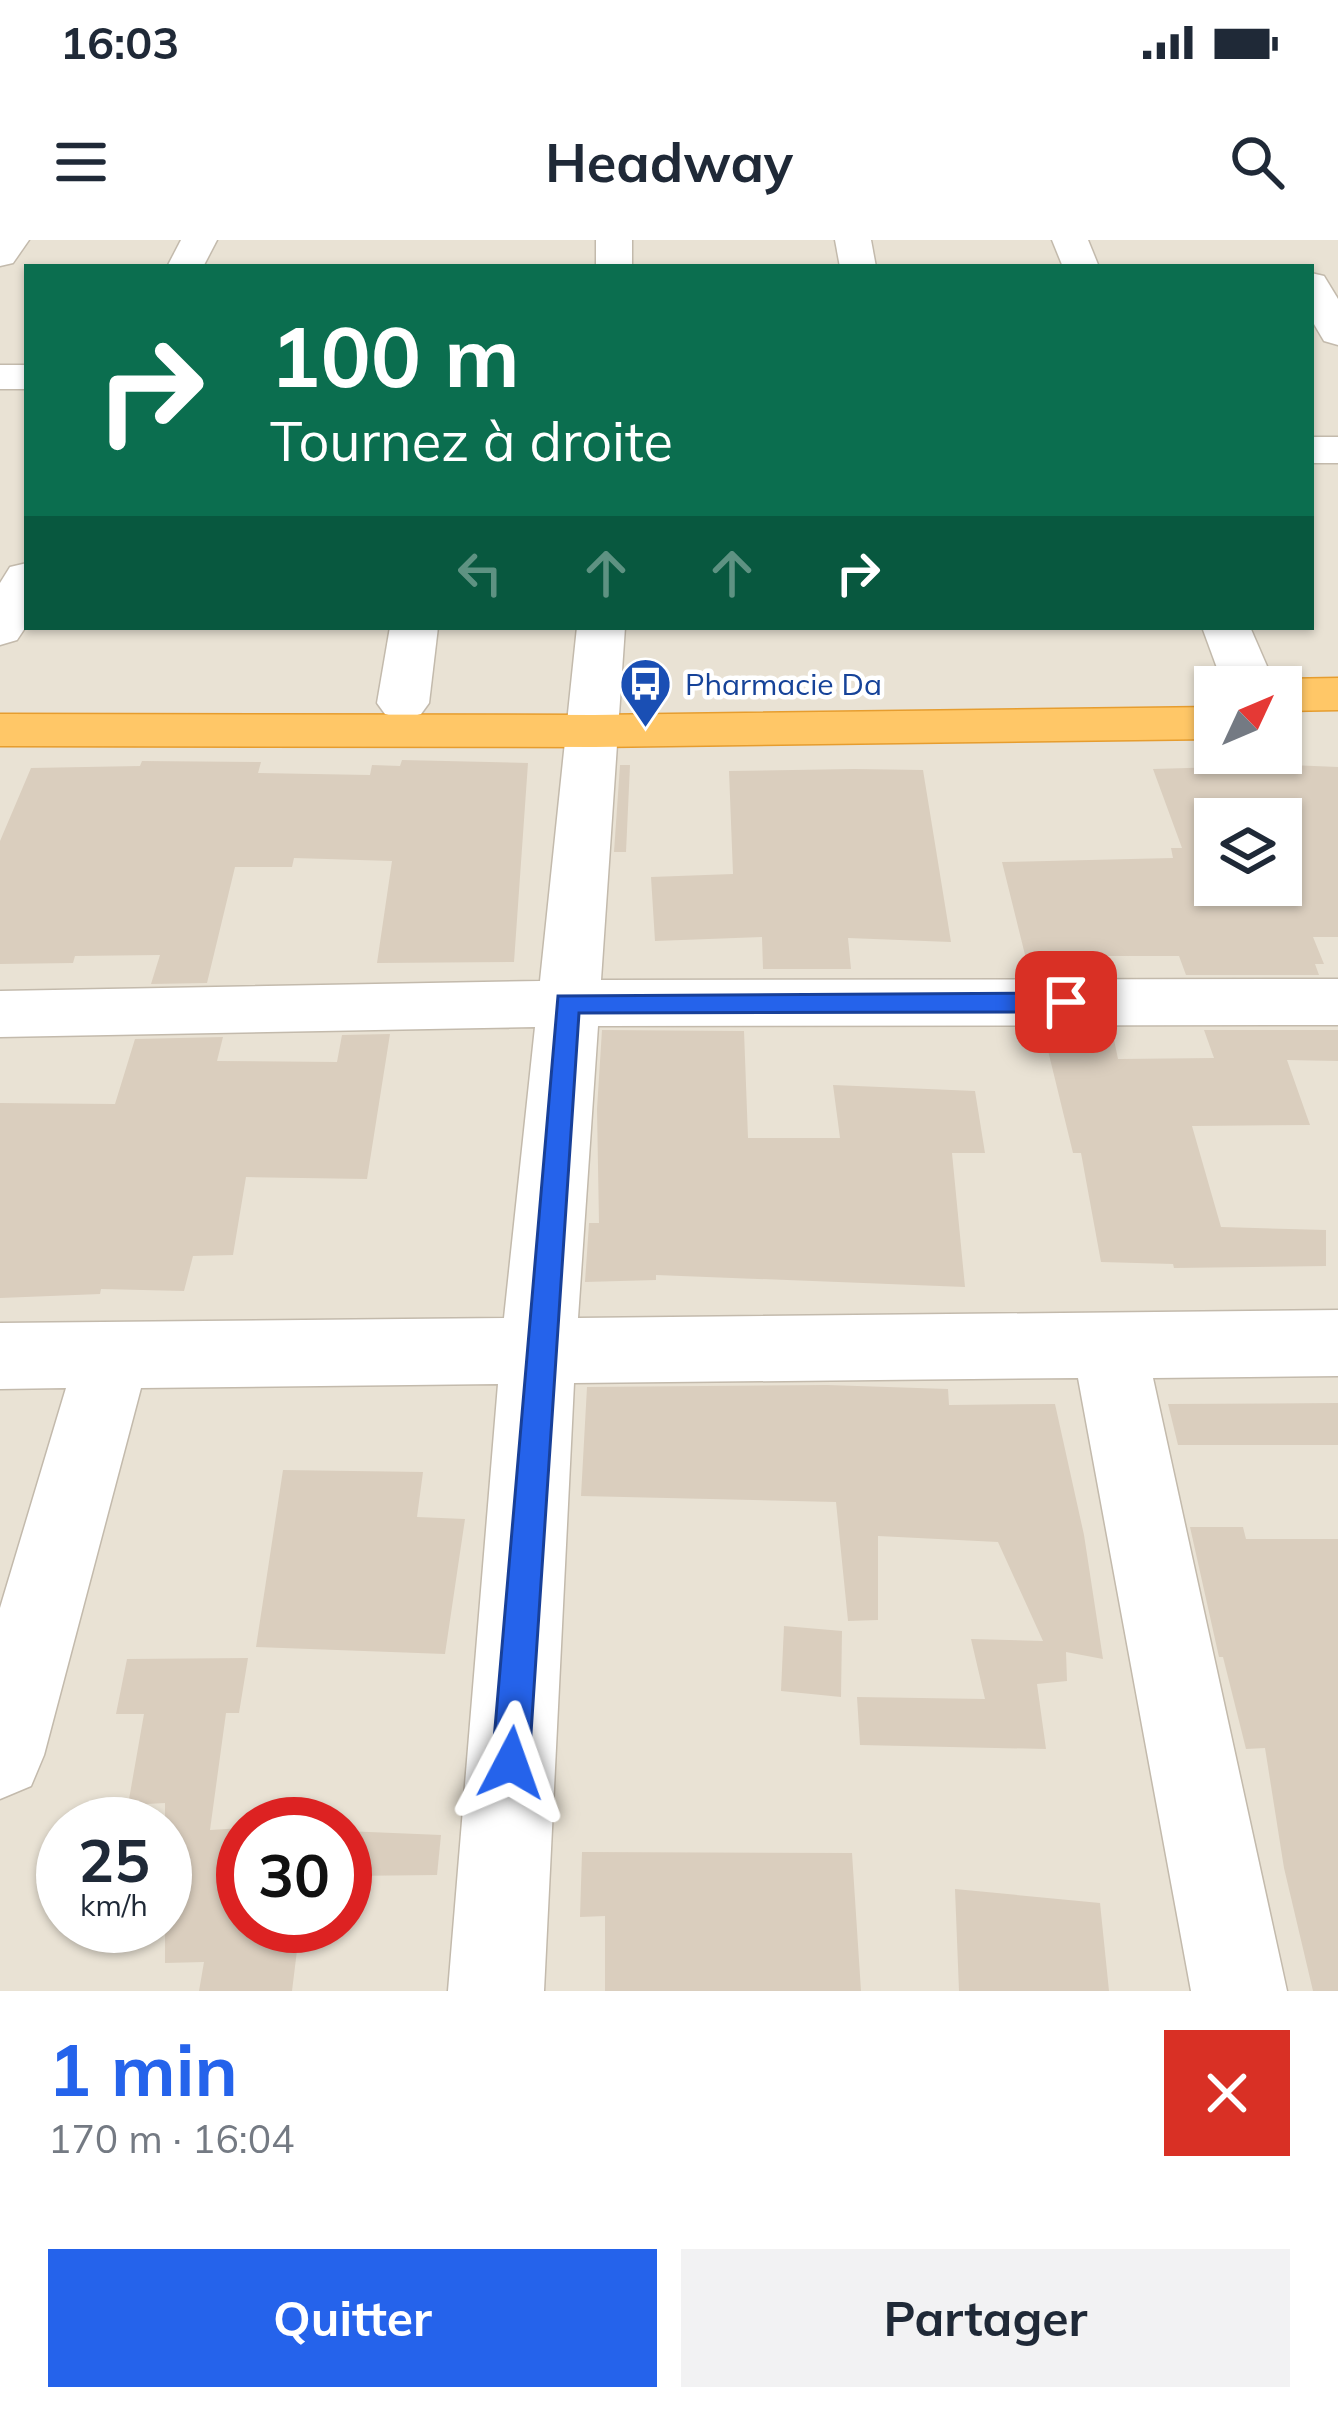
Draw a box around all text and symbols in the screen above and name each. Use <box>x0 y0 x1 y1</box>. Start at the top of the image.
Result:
text: 16:03 <box>60 14 179 70</box>
text: Headway <box>545 128 793 196</box>
icon: menu <box>48 129 114 195</box>
icon: search <box>1224 129 1290 195</box>
text: 100 m <box>270 303 520 408</box>
icon: right <box>72 312 228 468</box>
text: Tournez à droite <box>270 407 673 475</box>
icon: left <box>447 540 513 606</box>
icon: ahead <box>573 540 639 606</box>
icon: ahead <box>699 540 765 606</box>
icon: right <box>825 540 891 606</box>
bus stop icon: Pharmacie Da <box>618 656 674 730</box>
place label: Pharmacie Da <box>685 665 882 703</box>
north arrow <box>1194 666 1302 774</box>
map controls <box>1194 666 1302 906</box>
button: layers <box>1194 798 1302 906</box>
pin <box>1015 951 1117 1053</box>
icon: arrive <box>1033 969 1099 1035</box>
position arrow <box>448 1700 574 1826</box>
speed limit sign: 30 <box>216 1797 372 1953</box>
text: 25 <box>78 1822 150 1897</box>
text: km/h <box>80 1886 148 1924</box>
text: 1 min <box>48 2024 238 2114</box>
button: close <box>1164 2030 1290 2156</box>
text: 170 m · 16:04 <box>48 2114 294 2163</box>
button: Quitter <box>48 2249 657 2387</box>
button: Partager <box>681 2249 1290 2387</box>

